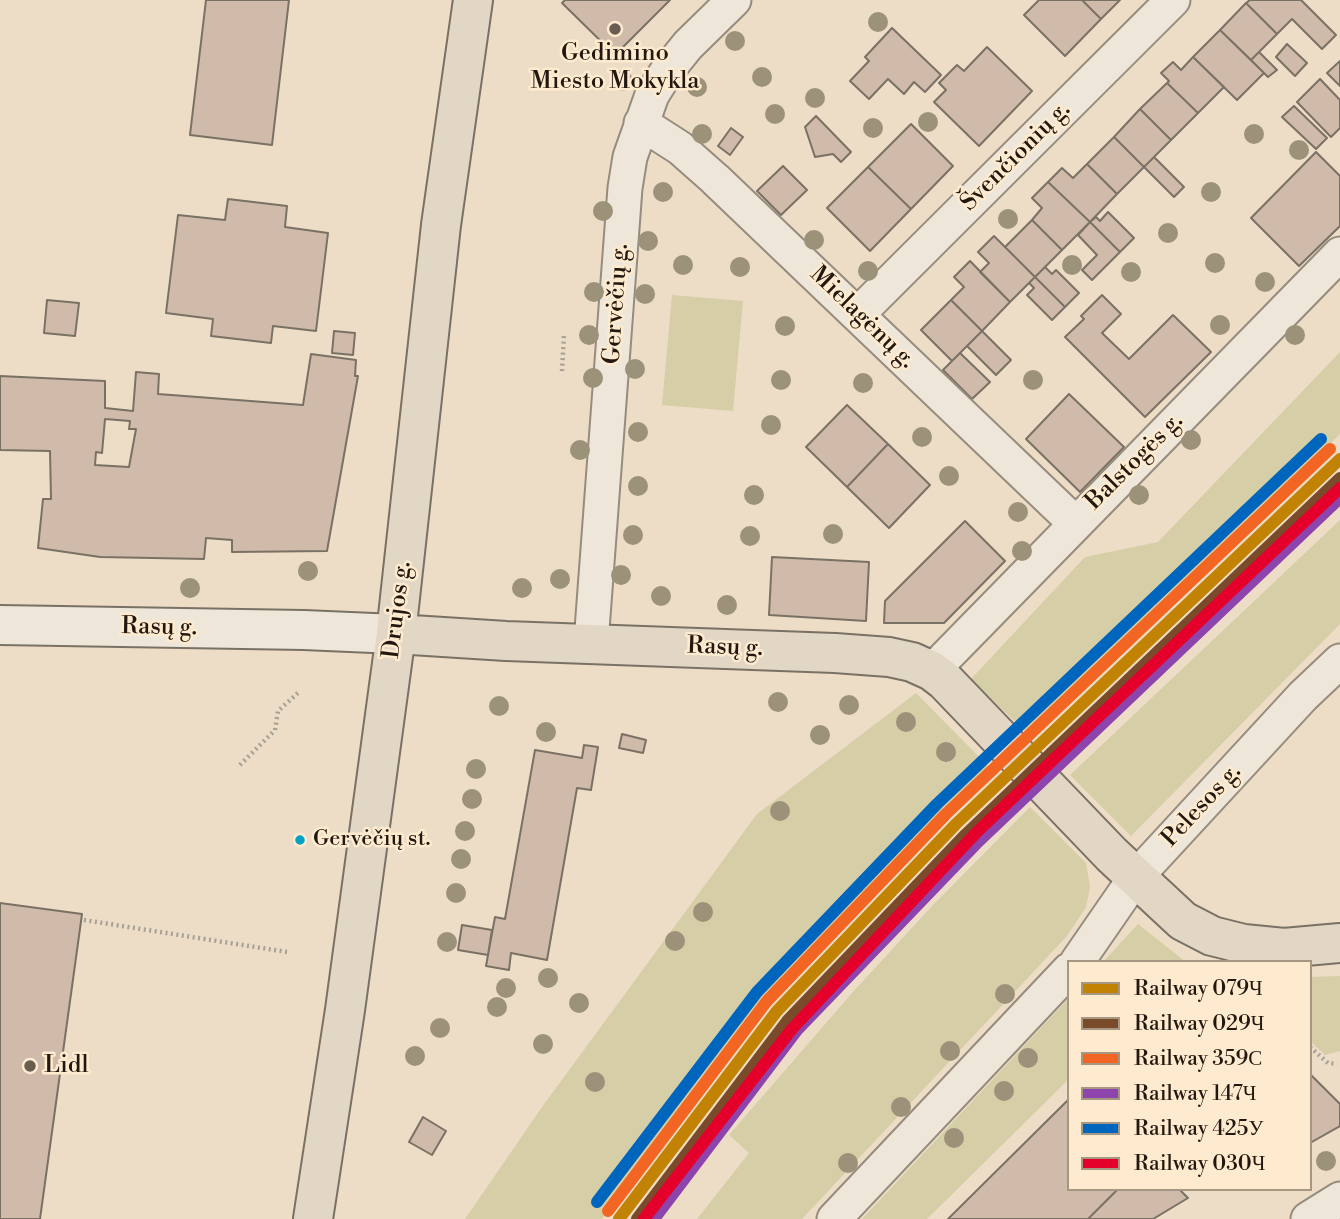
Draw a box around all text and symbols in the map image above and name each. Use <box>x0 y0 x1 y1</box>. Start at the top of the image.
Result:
marker: Gedimino Miesto Mokykla <box>607 21 623 37</box>
place label: Gedimino Miesto Mokykla <box>531 40 699 96</box>
street label: Švenčionių g. <box>955 96 1077 218</box>
street label: Gervėčių g. <box>598 243 636 365</box>
street label: Mielagėnų g. <box>803 261 921 375</box>
street label: Balstogės g. <box>1080 407 1190 517</box>
street label: Drujos g. <box>378 560 418 660</box>
street label: Rasų g. <box>121 613 197 643</box>
street label: Rasų g. <box>687 632 763 664</box>
street label: Pelesos g. <box>1156 758 1248 854</box>
place label: Gervėčių st. <box>313 827 430 853</box>
marker: Gervėčių st. <box>293 833 307 847</box>
legend <box>1067 960 1312 1191</box>
text: Railway 079Ч <box>1134 976 1263 1002</box>
text: Railway 029Ч <box>1134 1011 1264 1037</box>
text: Railway 359С <box>1134 1046 1262 1072</box>
place label: Lidl <box>44 1052 89 1080</box>
marker: Lidl <box>22 1058 38 1074</box>
text: Railway 147Ч <box>1134 1081 1256 1107</box>
text: Railway 425У <box>1134 1116 1263 1142</box>
text: Railway 030Ч <box>1134 1151 1265 1177</box>

